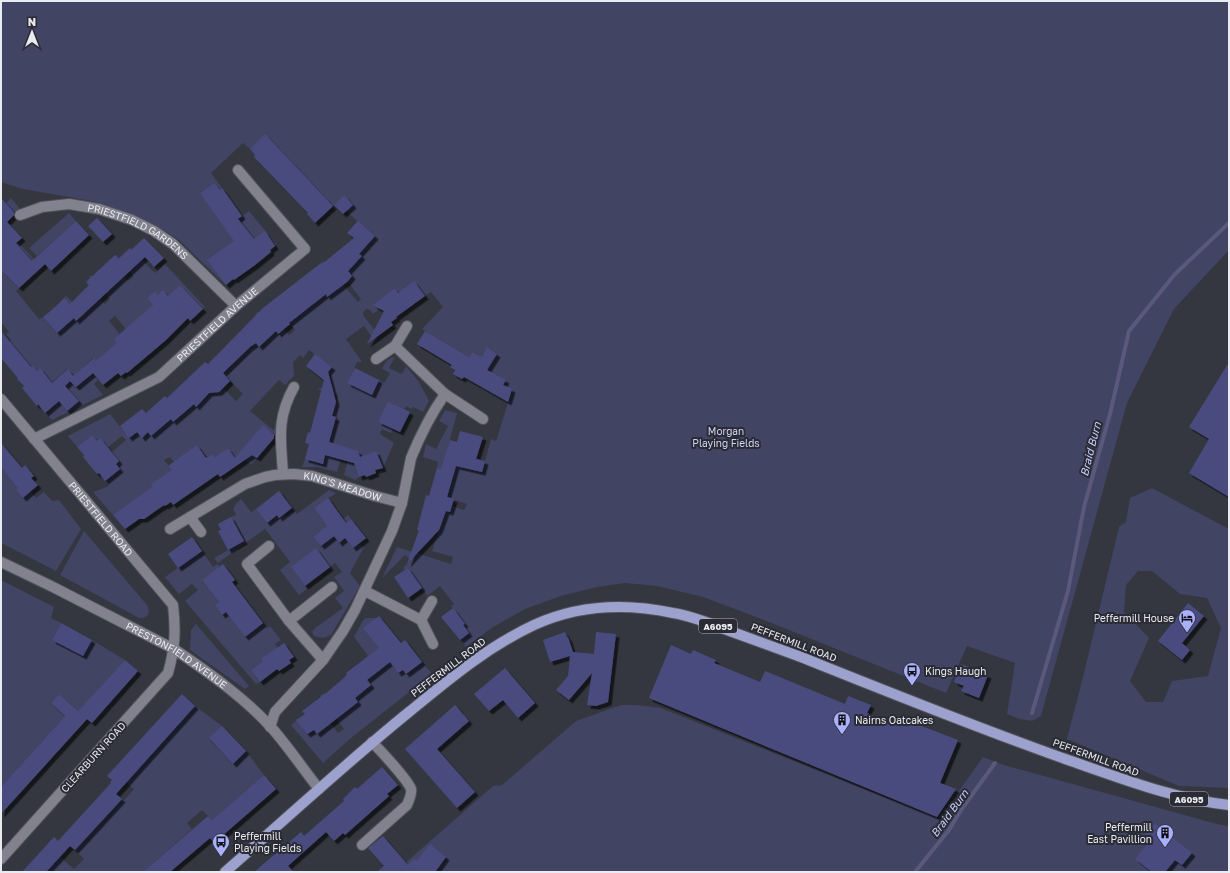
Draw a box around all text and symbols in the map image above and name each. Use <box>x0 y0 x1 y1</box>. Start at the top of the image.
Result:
north arrow <box>12 12 52 52</box>
text: N <box>28 15 36 28</box>
street label: PRIESTFIELD GARDENS <box>87 201 191 262</box>
street label: PRIESTFIELD AVENUE <box>174 285 260 364</box>
water label: Braid Burn <box>1077 419 1103 477</box>
park label: Morgan Playing Fields <box>692 425 760 449</box>
street label: KING'S MEADOW <box>303 469 383 504</box>
street label: PRIESTFIELD ROAD <box>66 479 135 558</box>
hotel icon: Peffermill House <box>1177 608 1197 633</box>
place label: Peffermill House <box>1094 612 1174 624</box>
street label: PRESTONFIELD AVENUE <box>124 619 230 691</box>
road number: A6095 <box>699 619 737 633</box>
street label: PEFFERMILL ROAD <box>749 620 839 664</box>
street label: PEFFERMILL ROAD <box>408 635 488 699</box>
bus stop icon: Kings Haugh <box>902 661 922 686</box>
place label: Kings Haugh <box>925 665 986 677</box>
building icon: Nairns Oatcakes <box>832 710 852 735</box>
place label: Nairns Oatcakes <box>855 714 933 726</box>
street label: CLEARBURN ROAD <box>58 719 128 795</box>
street label: PEFFERMILL ROAD <box>1051 736 1141 778</box>
water label: Braid Burn <box>927 786 971 839</box>
road number: A6095 <box>1170 792 1208 806</box>
place label: Peffermill East Pavillion <box>1087 821 1152 845</box>
building icon: Peffermill East Pavillion <box>1155 823 1175 848</box>
place label: Peffermill Playing Fields <box>234 830 301 854</box>
bus stop icon: Peffermill Playing Fields <box>211 832 231 857</box>

